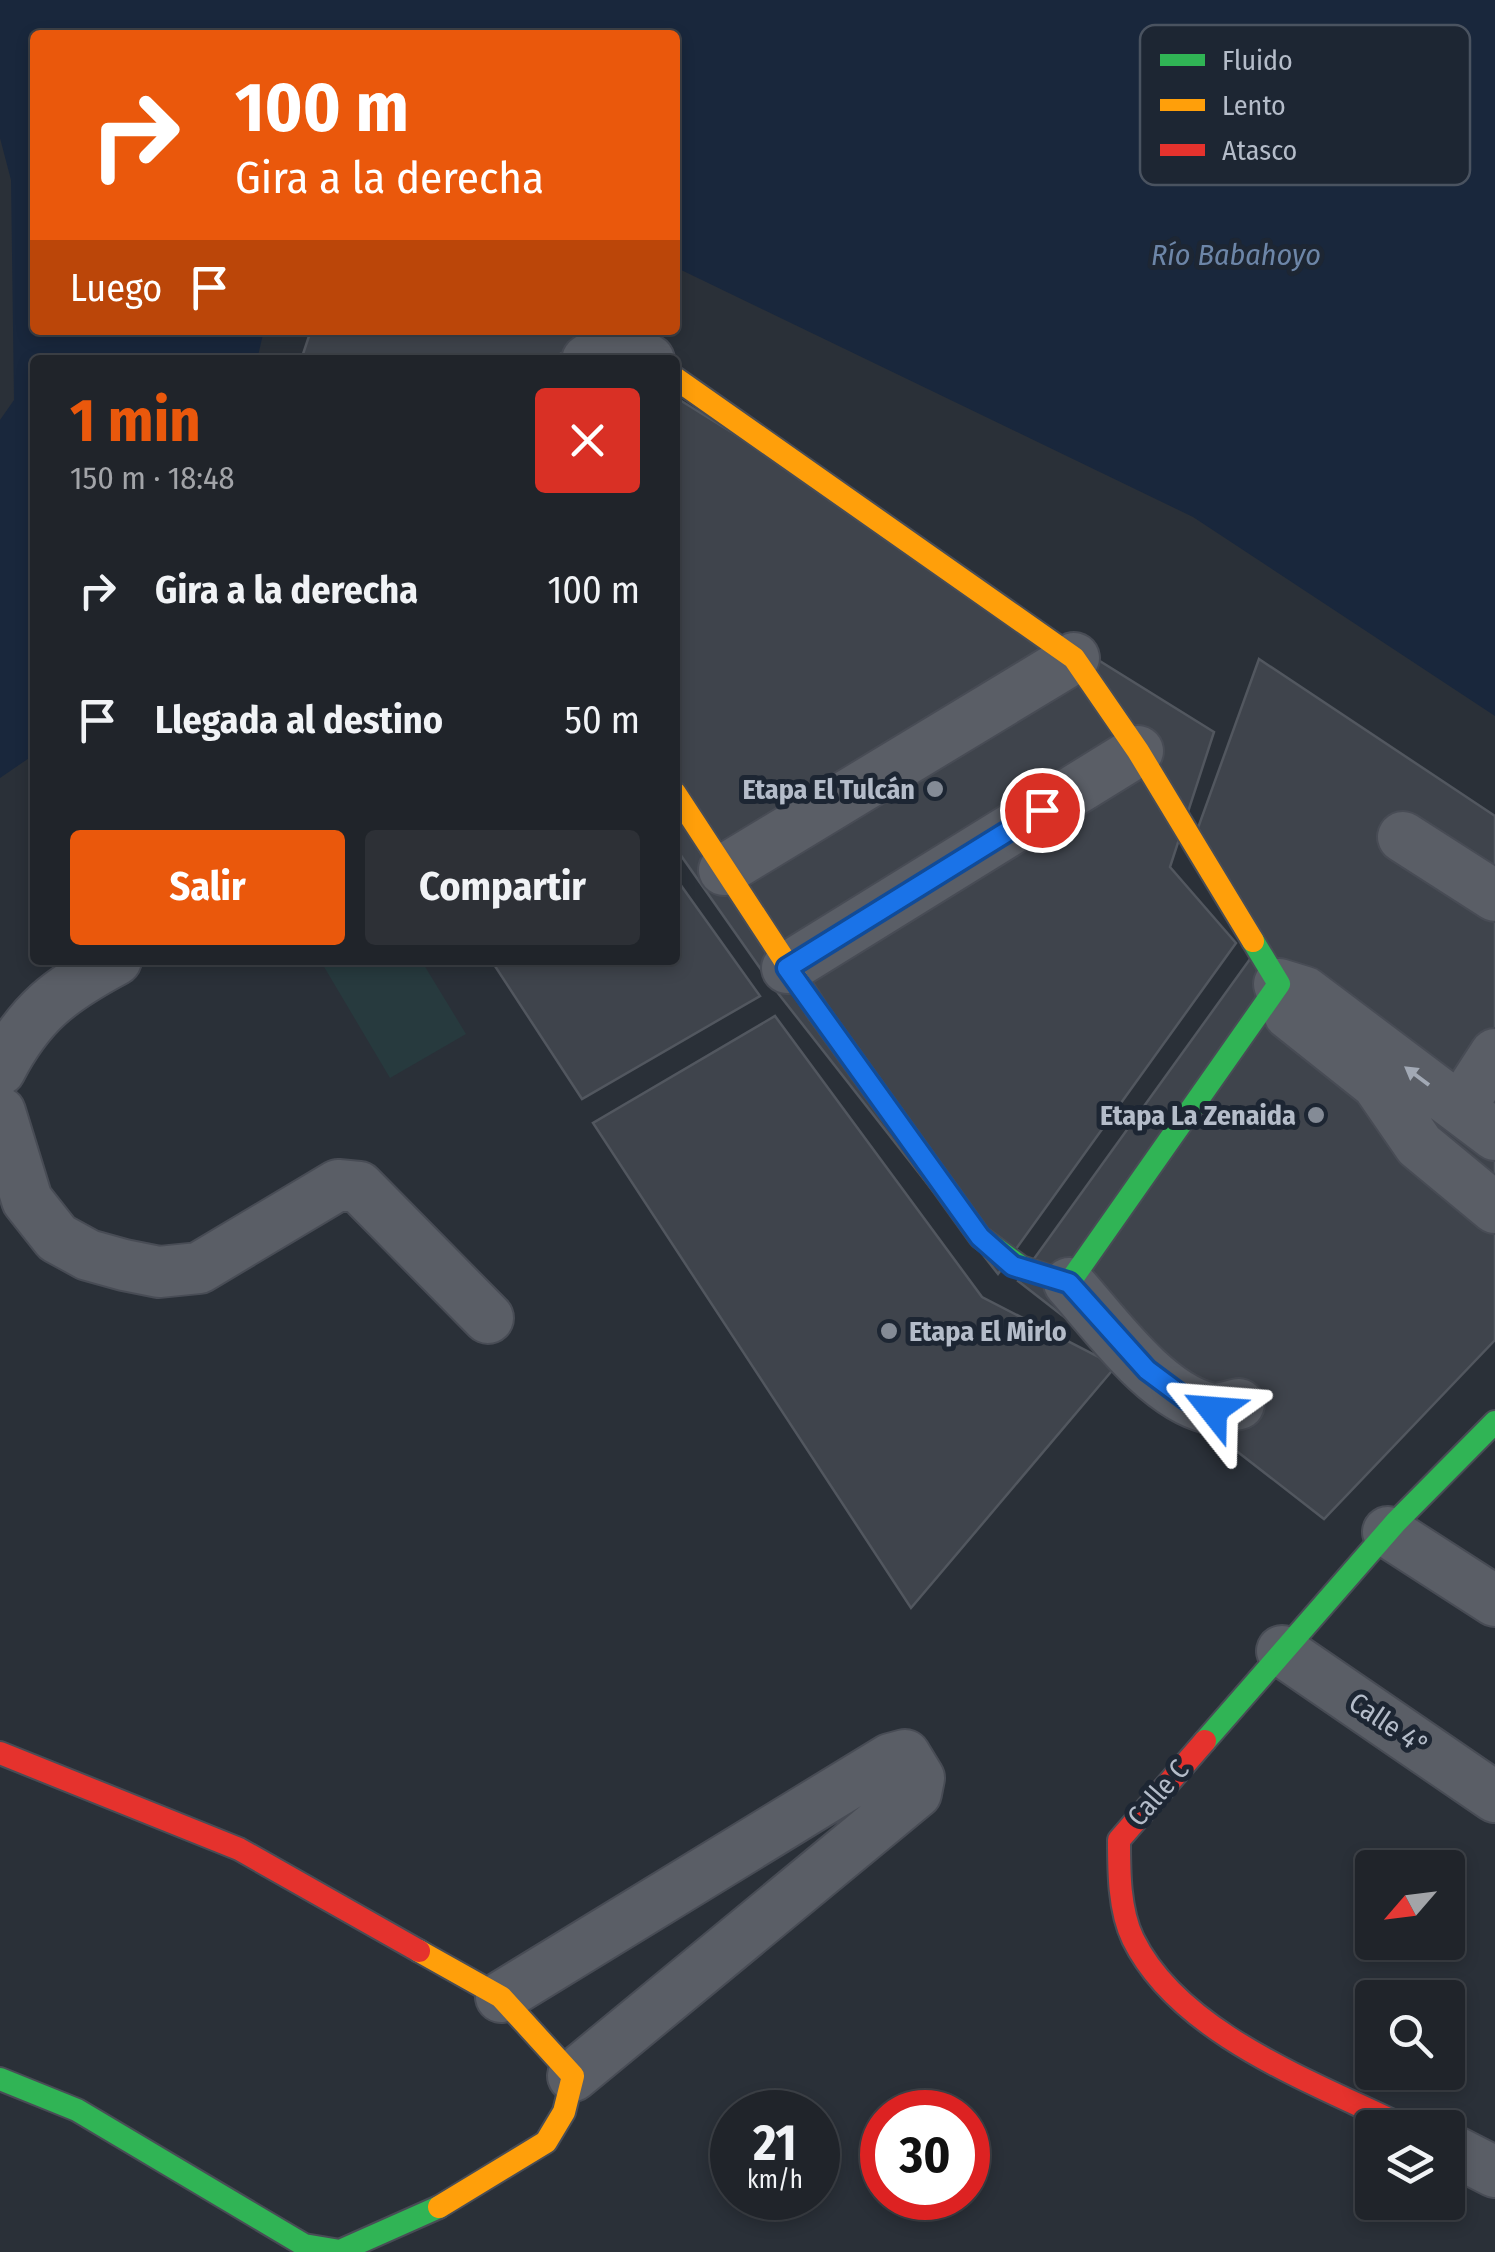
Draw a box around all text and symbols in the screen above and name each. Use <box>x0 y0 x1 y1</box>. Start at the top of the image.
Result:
legend <box>1140 25 1470 185</box>
text: Fluido <box>1222 44 1293 77</box>
text: 100 m <box>235 66 409 150</box>
icon: right <box>70 70 200 200</box>
text: Lento <box>1222 89 1286 122</box>
text: Atasco <box>1222 134 1297 167</box>
text: Gira a la derecha <box>235 151 544 205</box>
water label: Río Babahoyo <box>1151 237 1321 273</box>
icon: arrive <box>182 260 237 315</box>
text: Luego <box>70 265 162 311</box>
text: 1 min <box>70 385 201 457</box>
button: close <box>535 388 640 493</box>
text: 150 m · 18:48 <box>70 459 234 497</box>
icon: right <box>70 563 125 618</box>
text: Gira a la derecha <box>155 567 418 613</box>
text: 100 m <box>547 567 640 613</box>
icon: arrive <box>70 693 125 748</box>
text: Llegada al destino <box>155 697 443 743</box>
text: 50 m <box>565 697 640 743</box>
pin <box>1000 768 1085 853</box>
place label: Etapa El Tulcán <box>742 773 915 806</box>
marker: Etapa El Tulcán <box>924 778 946 800</box>
icon: arrive <box>1015 783 1070 838</box>
button: Salir <box>70 830 345 945</box>
button: Compartir <box>365 830 640 945</box>
one-way arrow <box>1404 1067 1430 1087</box>
place label: Etapa La Zenaida <box>1100 1099 1296 1132</box>
marker: Etapa La Zenaida <box>1305 1104 1327 1126</box>
place label: Etapa El Mirlo <box>909 1315 1067 1348</box>
marker: Etapa El Mirlo <box>878 1320 900 1342</box>
position arrow <box>1161 1358 1265 1462</box>
street label: Calle 4° <box>1343 1685 1435 1763</box>
street label: Calle C <box>1120 1753 1196 1833</box>
north arrow <box>1355 1850 1465 1960</box>
map controls <box>1355 1850 1465 2220</box>
button: search <box>1355 1980 1465 2090</box>
speed limit sign: 30 <box>860 2090 990 2220</box>
button: layers <box>1355 2110 1465 2220</box>
text: 21 <box>753 2113 797 2173</box>
text: km/h <box>747 2165 803 2195</box>

